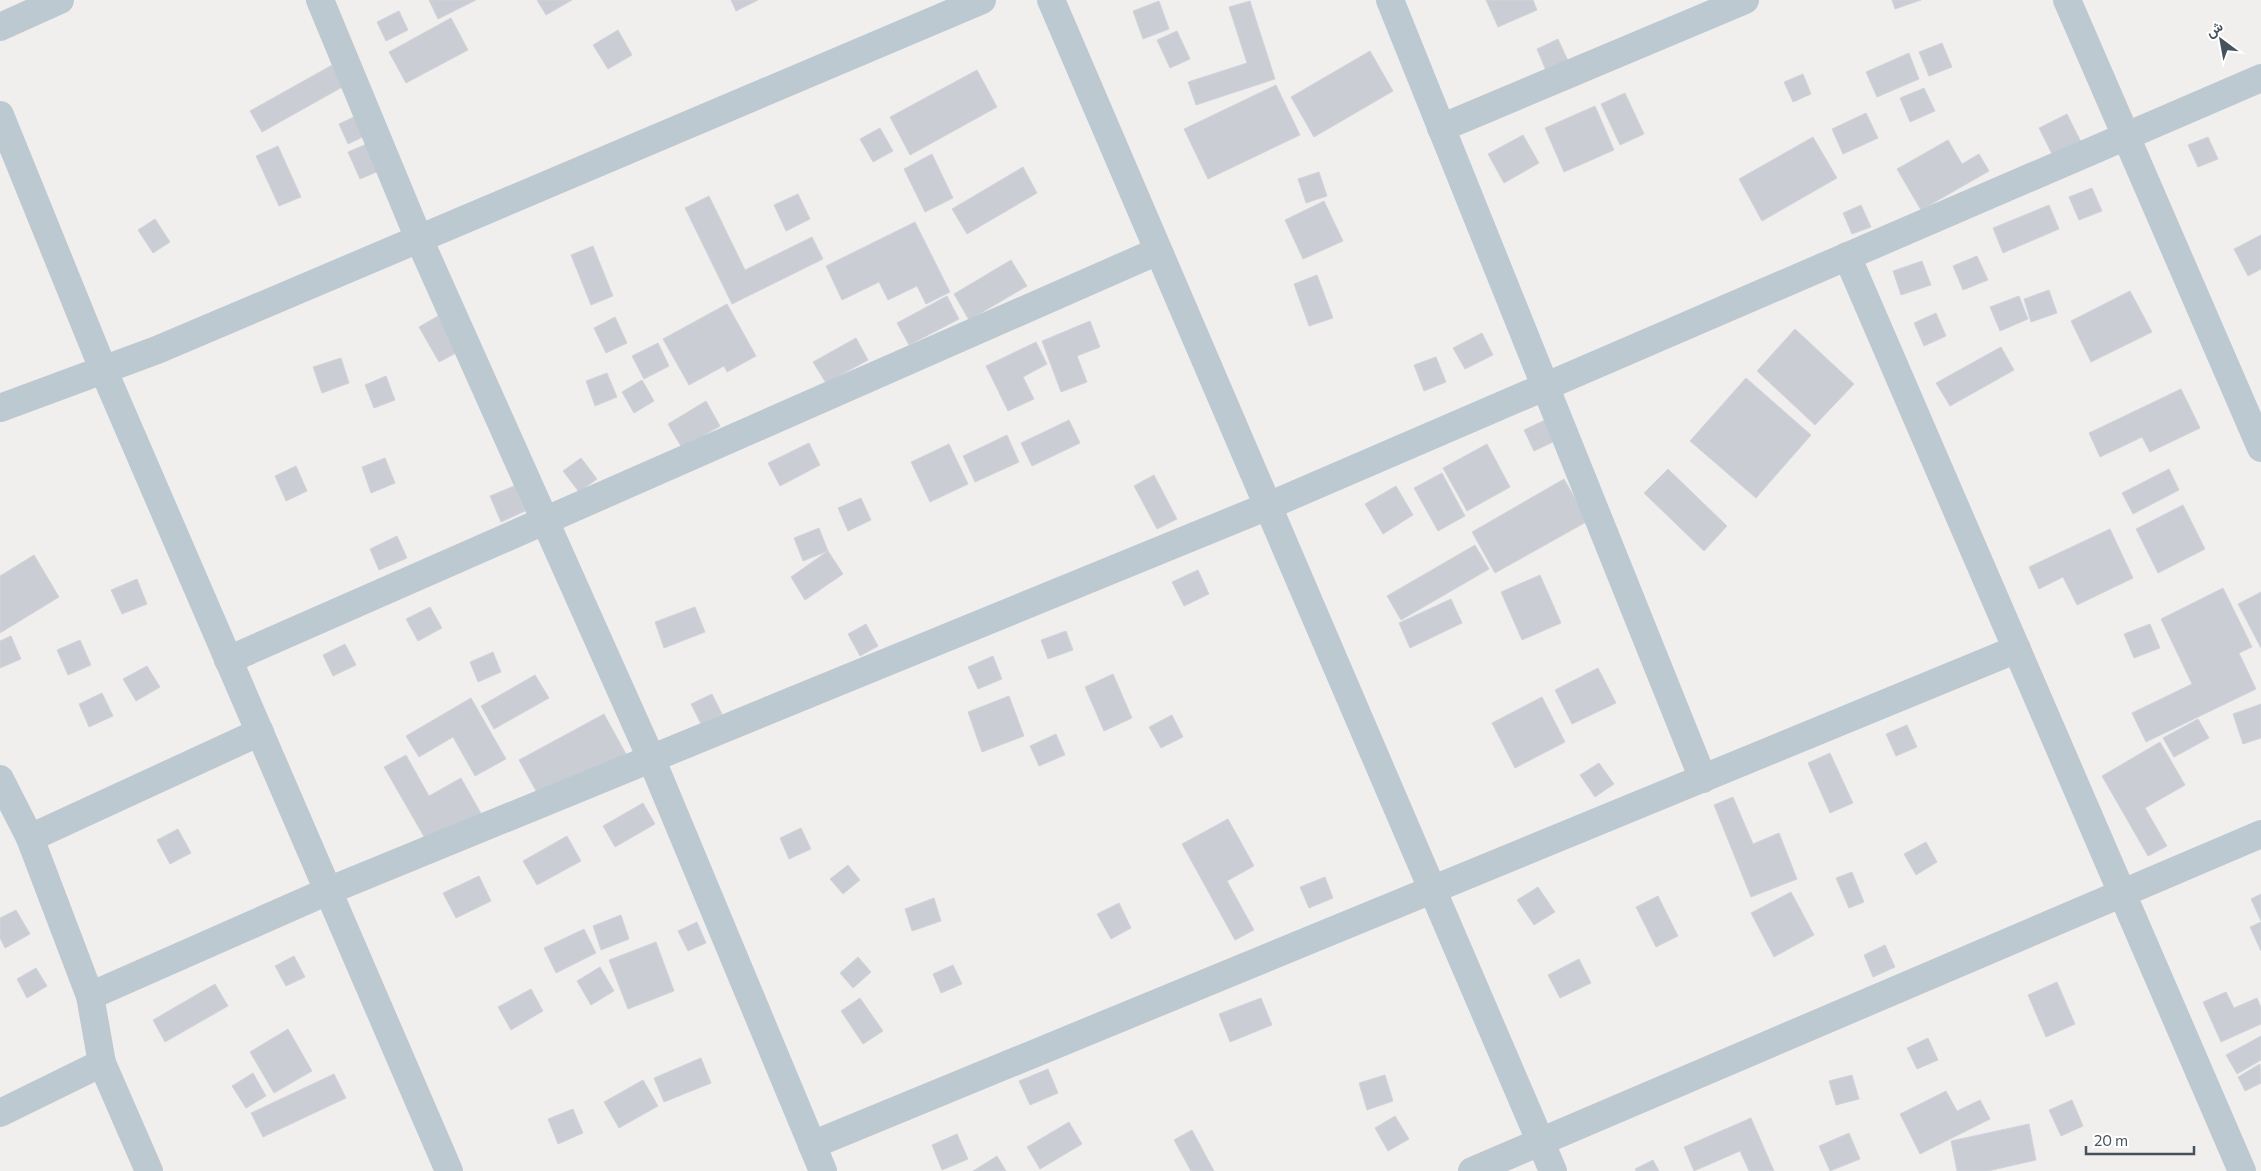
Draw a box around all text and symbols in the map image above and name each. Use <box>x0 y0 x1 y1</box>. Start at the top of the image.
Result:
north arrow <box>2196 15 2246 65</box>
text: ش <box>2202 17 2226 41</box>
scale bar <box>2086 1124 2194 1156</box>
text: 20 m <box>2094 1131 2128 1149</box>

